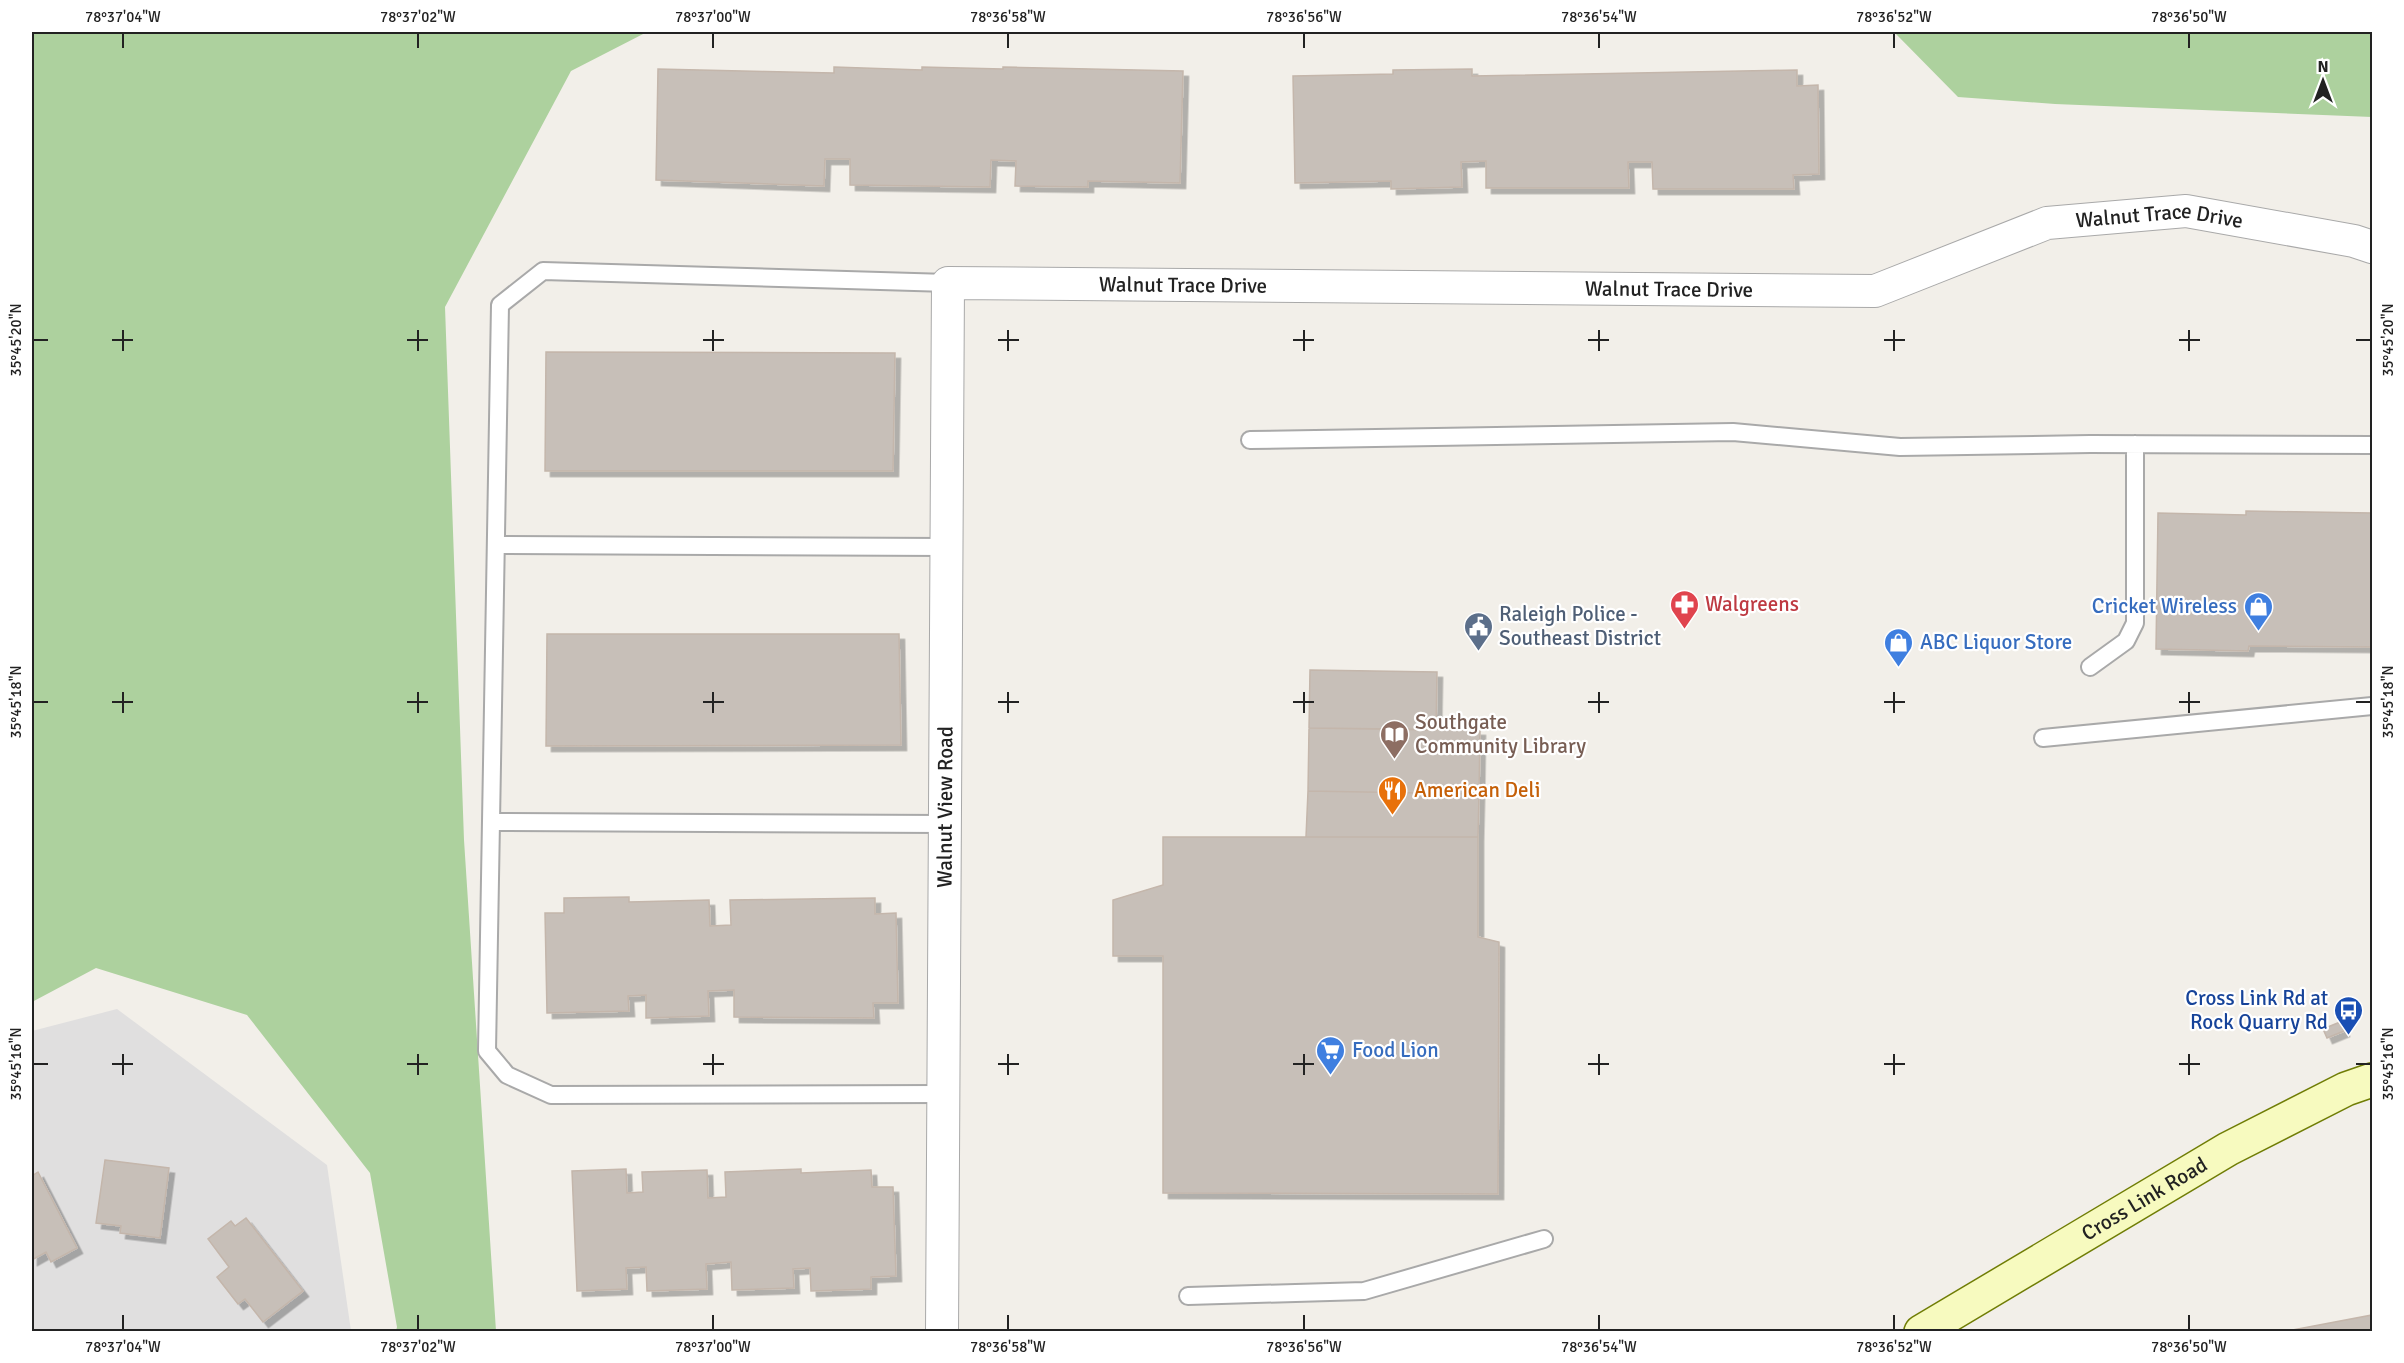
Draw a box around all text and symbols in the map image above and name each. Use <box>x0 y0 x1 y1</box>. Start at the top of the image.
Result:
text: 78°37'04"W <box>85 8 161 26</box>
text: 78°37'02"W <box>380 8 456 26</box>
text: 78°37'00"W <box>675 8 751 26</box>
text: 78°36'58"W <box>970 8 1046 26</box>
text: 78°36'56"W <box>1266 8 1342 26</box>
text: 78°36'54"W <box>1561 8 1637 26</box>
text: 78°36'52"W <box>1856 8 1932 26</box>
text: 78°36'50"W <box>2151 8 2227 26</box>
north arrow <box>2293 51 2353 111</box>
text: N <box>2317 57 2329 77</box>
street label: Walnut Trace Drive <box>2075 197 2245 234</box>
street label: Walnut Trace Drive <box>1099 271 1267 299</box>
street label: Walnut Trace Drive <box>1585 275 1753 303</box>
text: 35°45'20"N <box>7 303 25 377</box>
text: 35°45'20"N <box>2379 303 2397 377</box>
pharmacy icon: Walgreens <box>1668 588 1700 630</box>
shop icon: Cricket Wireless <box>2242 590 2274 632</box>
place label: Walgreens <box>1705 591 1799 617</box>
place label: Cricket Wireless <box>2092 593 2237 619</box>
place label: Raleigh Police - Southeast District <box>1499 601 1661 651</box>
public building icon: Raleigh Police - Southeast District <box>1462 610 1494 652</box>
shop icon: ABC Liquor Store <box>1883 626 1915 668</box>
place label: ABC Liquor Store <box>1920 629 2072 655</box>
text: 35°45'18"N <box>7 665 25 739</box>
text: 35°45'18"N <box>2379 665 2397 739</box>
place label: Southgate Community Library <box>1415 709 1586 759</box>
library icon: Southgate Community Library <box>1378 718 1410 760</box>
street label: Walnut View Road <box>932 726 958 888</box>
restaurant icon: American Deli <box>1377 774 1409 816</box>
place label: American Deli <box>1414 777 1540 803</box>
place label: Cross Link Rd at Rock Quarry Rd <box>2185 985 2328 1035</box>
bus stop icon: Cross Link Rd at Rock Quarry Rd <box>2333 994 2365 1036</box>
text: 35°45'16"N <box>7 1027 25 1101</box>
text: 35°45'16"N <box>2379 1027 2397 1101</box>
supermarket icon: Food Lion <box>1315 1034 1347 1076</box>
place label: Food Lion <box>1352 1037 1439 1063</box>
street label: Cross Link Road <box>2077 1151 2212 1246</box>
text: 78°37'04"W <box>85 1338 161 1356</box>
text: 78°37'02"W <box>380 1338 456 1356</box>
text: 78°37'00"W <box>675 1338 751 1356</box>
text: 78°36'58"W <box>970 1338 1046 1356</box>
text: 78°36'56"W <box>1266 1338 1342 1356</box>
text: 78°36'54"W <box>1561 1338 1637 1356</box>
text: 78°36'52"W <box>1856 1338 1932 1356</box>
text: 78°36'50"W <box>2151 1338 2227 1356</box>

